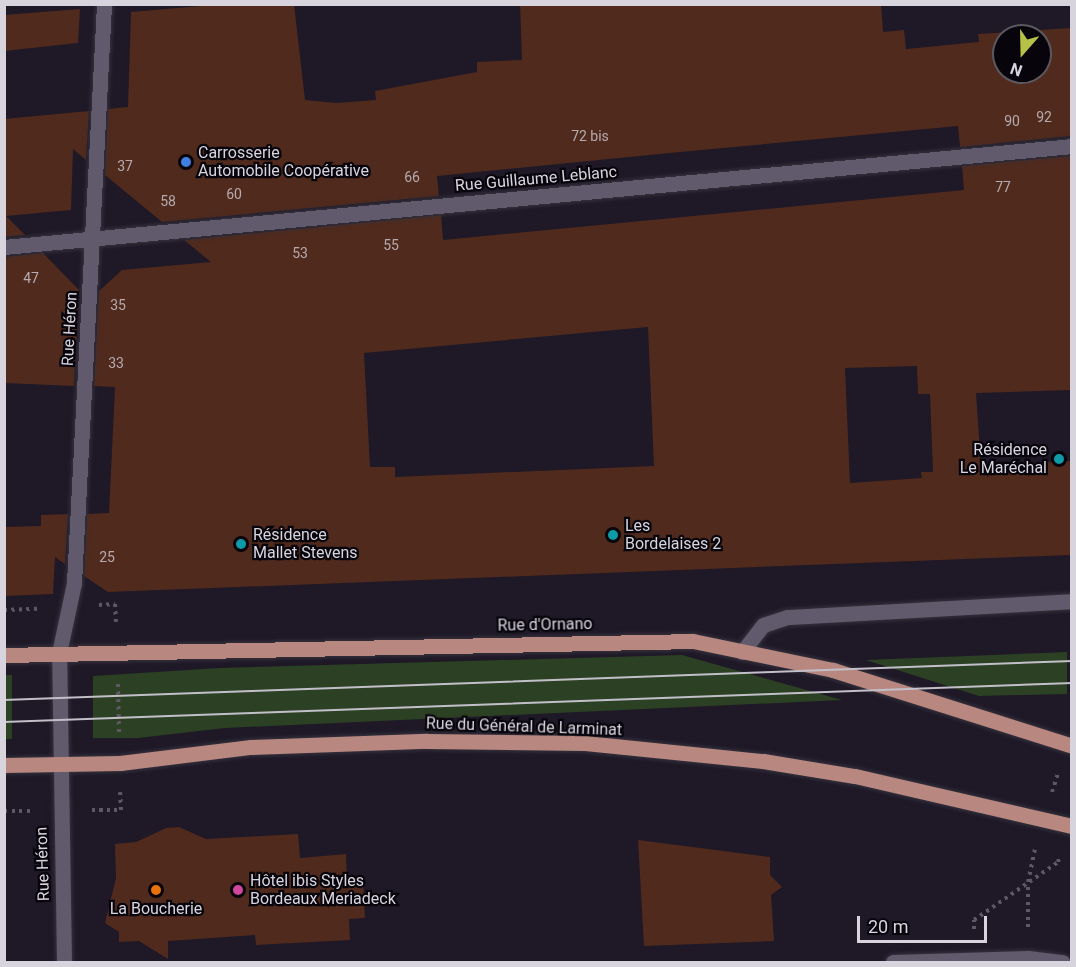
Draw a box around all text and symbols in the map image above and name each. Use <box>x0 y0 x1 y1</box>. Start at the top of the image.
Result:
north arrow <box>992 24 1052 84</box>
text: N <box>1008 59 1025 80</box>
house number: 92 <box>1036 109 1052 125</box>
house number: 90 <box>1004 113 1020 129</box>
house number: 72 bis <box>571 128 609 144</box>
place label: Carrosserie Automobile Coopérative <box>198 143 369 181</box>
marker: Carrosserie Automobile Coopérative <box>179 155 193 169</box>
house number: 37 <box>117 158 133 174</box>
street label: Rue Guillaume Leblanc <box>454 162 618 196</box>
house number: 66 <box>404 169 420 185</box>
house number: 77 <box>995 179 1011 195</box>
house number: 60 <box>226 186 242 202</box>
house number: 58 <box>160 193 176 209</box>
house number: 55 <box>383 237 399 253</box>
house number: 53 <box>292 245 308 261</box>
house number: 47 <box>23 270 39 286</box>
street label: Rue Héron <box>58 291 82 367</box>
house number: 35 <box>110 297 126 313</box>
house number: 33 <box>108 355 124 371</box>
place label: Résidence Le Maréchal <box>960 440 1047 478</box>
marker: Résidence Le Maréchal <box>1052 452 1066 466</box>
place label: Les Bordelaises 2 <box>625 516 721 554</box>
place label: Résidence Mallet Stevens <box>253 525 357 563</box>
marker: Les Bordelaises 2 <box>606 528 620 542</box>
marker: Résidence Mallet Stevens <box>234 537 248 551</box>
house number: 25 <box>99 549 115 565</box>
street label: Rue d'Ornano <box>497 615 593 635</box>
street label: Rue du Général de Larminat <box>426 714 622 740</box>
street label: Rue Héron <box>32 827 54 901</box>
place label: Hôtel ibis Styles Bordeaux Meriadeck <box>250 871 396 909</box>
marker: La Boucherie <box>149 883 163 897</box>
marker: Hôtel ibis Styles Bordeaux Meriadeck <box>231 883 245 897</box>
place label: La Boucherie <box>110 899 202 919</box>
scale bar <box>860 904 990 942</box>
text: 20 m <box>868 916 908 937</box>

